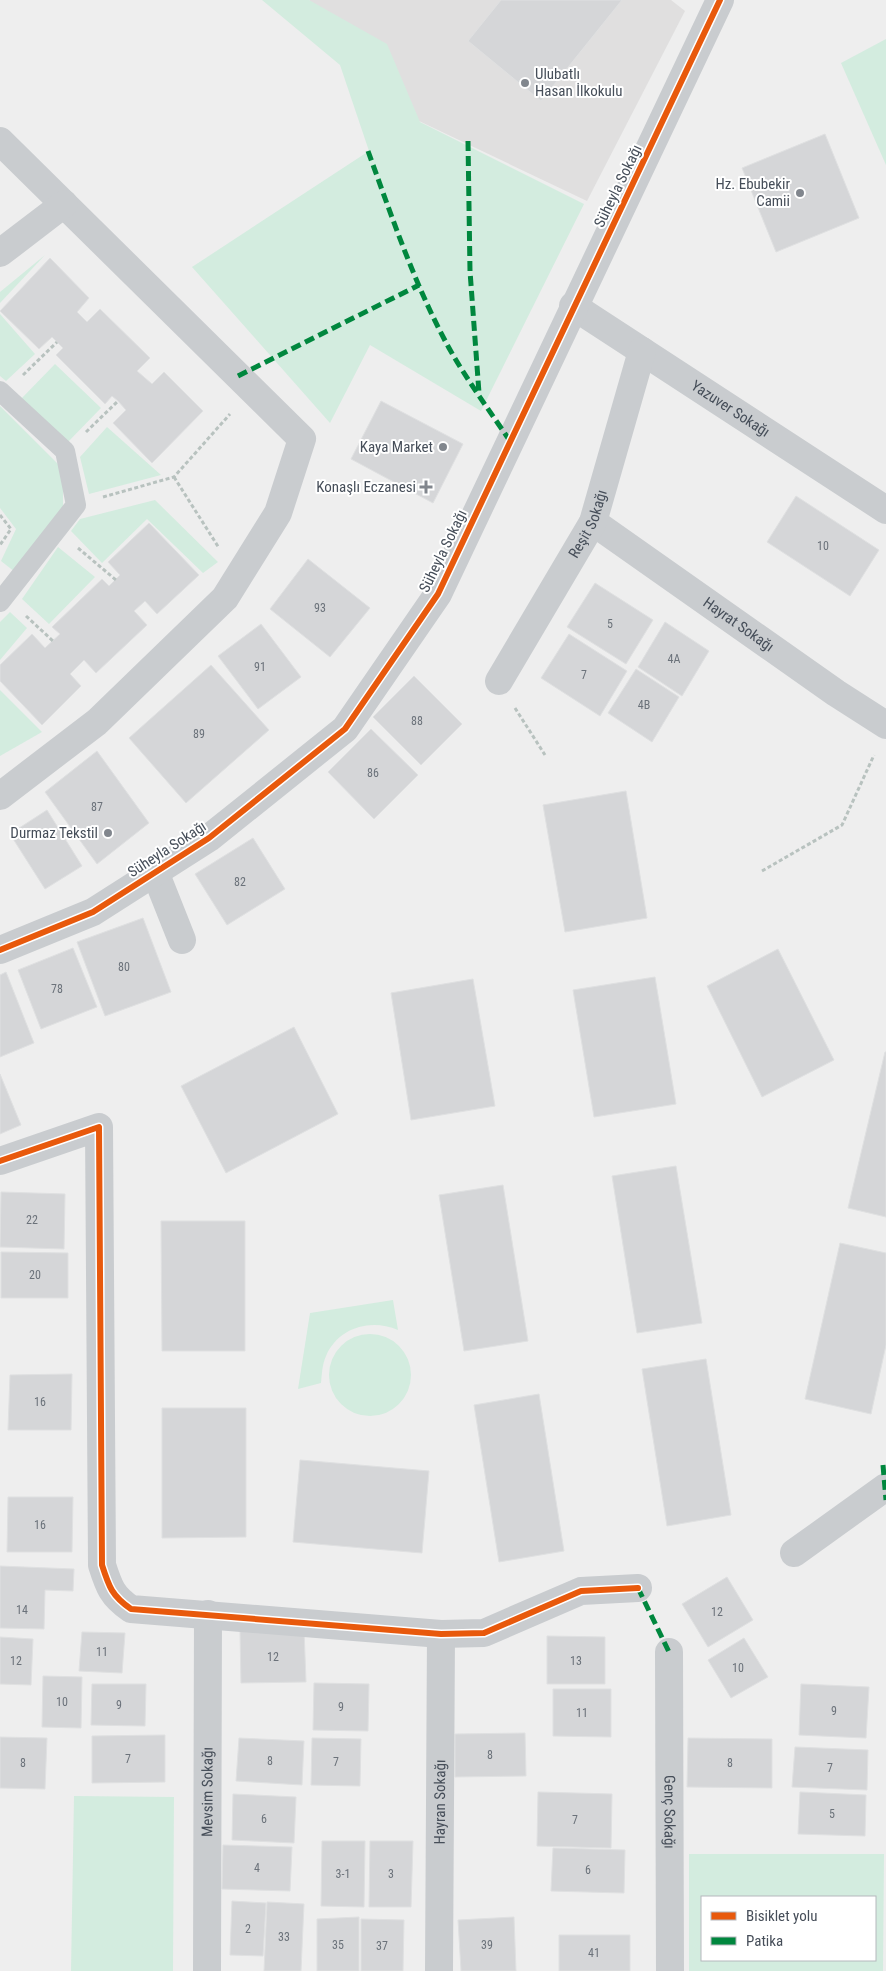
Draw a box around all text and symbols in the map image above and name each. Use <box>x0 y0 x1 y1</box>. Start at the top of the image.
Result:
place label: Ulubatlı Hasan İlkokulu <box>535 65 622 100</box>
marker: Ulubatlı Hasan İlkokulu <box>519 77 531 89</box>
street label: Süheyla Sokağı <box>590 142 646 230</box>
place label: Hz. Ebubekir Camii <box>715 175 790 210</box>
marker: Hz. Ebubekir Camii <box>794 187 806 199</box>
street label: Yazuver Sokağı <box>688 377 773 441</box>
place label: Kaya Market <box>360 438 433 456</box>
marker: Kaya Market <box>437 441 449 453</box>
place label: Konaşlı Eczanesi <box>316 478 416 496</box>
marker: Konaşlı Eczanesi <box>420 481 432 493</box>
street label: Reşit Sokağı <box>565 488 611 561</box>
street label: Süheyla Sokağı <box>415 507 471 595</box>
house number: 10 <box>817 539 829 553</box>
street label: Hayrat Sokağı <box>700 593 777 655</box>
house number: 93 <box>314 601 326 615</box>
house number: 5 <box>607 617 613 631</box>
house number: 4A <box>668 652 681 666</box>
house number: 91 <box>254 660 266 674</box>
house number: 7 <box>581 668 587 682</box>
house number: 4B <box>638 698 650 712</box>
house number: 88 <box>411 714 423 728</box>
house number: 89 <box>193 727 205 741</box>
house number: 86 <box>367 766 379 780</box>
house number: 87 <box>91 800 103 814</box>
street label: Süheyla Sokağı <box>124 817 210 881</box>
place label: Durmaz Tekstil <box>10 824 98 842</box>
marker: Durmaz Tekstil <box>102 827 114 839</box>
house number: 82 <box>234 875 246 889</box>
house number: 80 <box>118 960 130 974</box>
house number: 78 <box>51 982 63 996</box>
house number: 22 <box>26 1213 38 1227</box>
house number: 20 <box>29 1268 41 1282</box>
house number: 16 <box>34 1395 46 1409</box>
house number: 16 <box>34 1518 46 1532</box>
house number: 14 <box>16 1603 28 1617</box>
house number: 12 <box>711 1605 723 1619</box>
house number: 11 <box>96 1645 108 1659</box>
house number: 12 <box>267 1650 279 1664</box>
house number: 12 <box>10 1654 22 1668</box>
house number: 13 <box>570 1654 582 1668</box>
house number: 10 <box>732 1661 744 1675</box>
house number: 10 <box>56 1695 68 1709</box>
house number: 9 <box>116 1698 122 1712</box>
house number: 9 <box>338 1700 344 1714</box>
house number: 9 <box>831 1704 837 1718</box>
house number: 11 <box>576 1706 588 1720</box>
street label: Mevsim Sokağı <box>198 1747 217 1837</box>
house number: 8 <box>487 1748 493 1762</box>
house number: 7 <box>125 1752 131 1766</box>
house number: 8 <box>267 1754 273 1768</box>
house number: 7 <box>333 1755 339 1769</box>
house number: 8 <box>20 1756 26 1770</box>
house number: 8 <box>727 1756 733 1770</box>
street label: Hayran Sokağı <box>431 1759 449 1845</box>
house number: 7 <box>827 1761 833 1775</box>
street label: Genç Sokağı <box>660 1775 679 1849</box>
house number: 5 <box>829 1807 835 1821</box>
house number: 6 <box>261 1812 267 1826</box>
house number: 7 <box>572 1813 578 1827</box>
house number: 4 <box>254 1861 260 1875</box>
house number: 6 <box>585 1863 591 1877</box>
house number: 3-1 <box>336 1867 350 1881</box>
house number: 3 <box>388 1867 394 1881</box>
legend <box>701 1896 876 1961</box>
text: Bisiklet yolu <box>746 1907 817 1925</box>
house number: 2 <box>245 1922 251 1936</box>
house number: 33 <box>278 1930 290 1944</box>
text: Patika <box>746 1932 783 1950</box>
house number: 35 <box>332 1938 344 1952</box>
house number: 39 <box>481 1938 493 1952</box>
house number: 37 <box>376 1939 388 1953</box>
house number: 41 <box>588 1946 600 1960</box>

